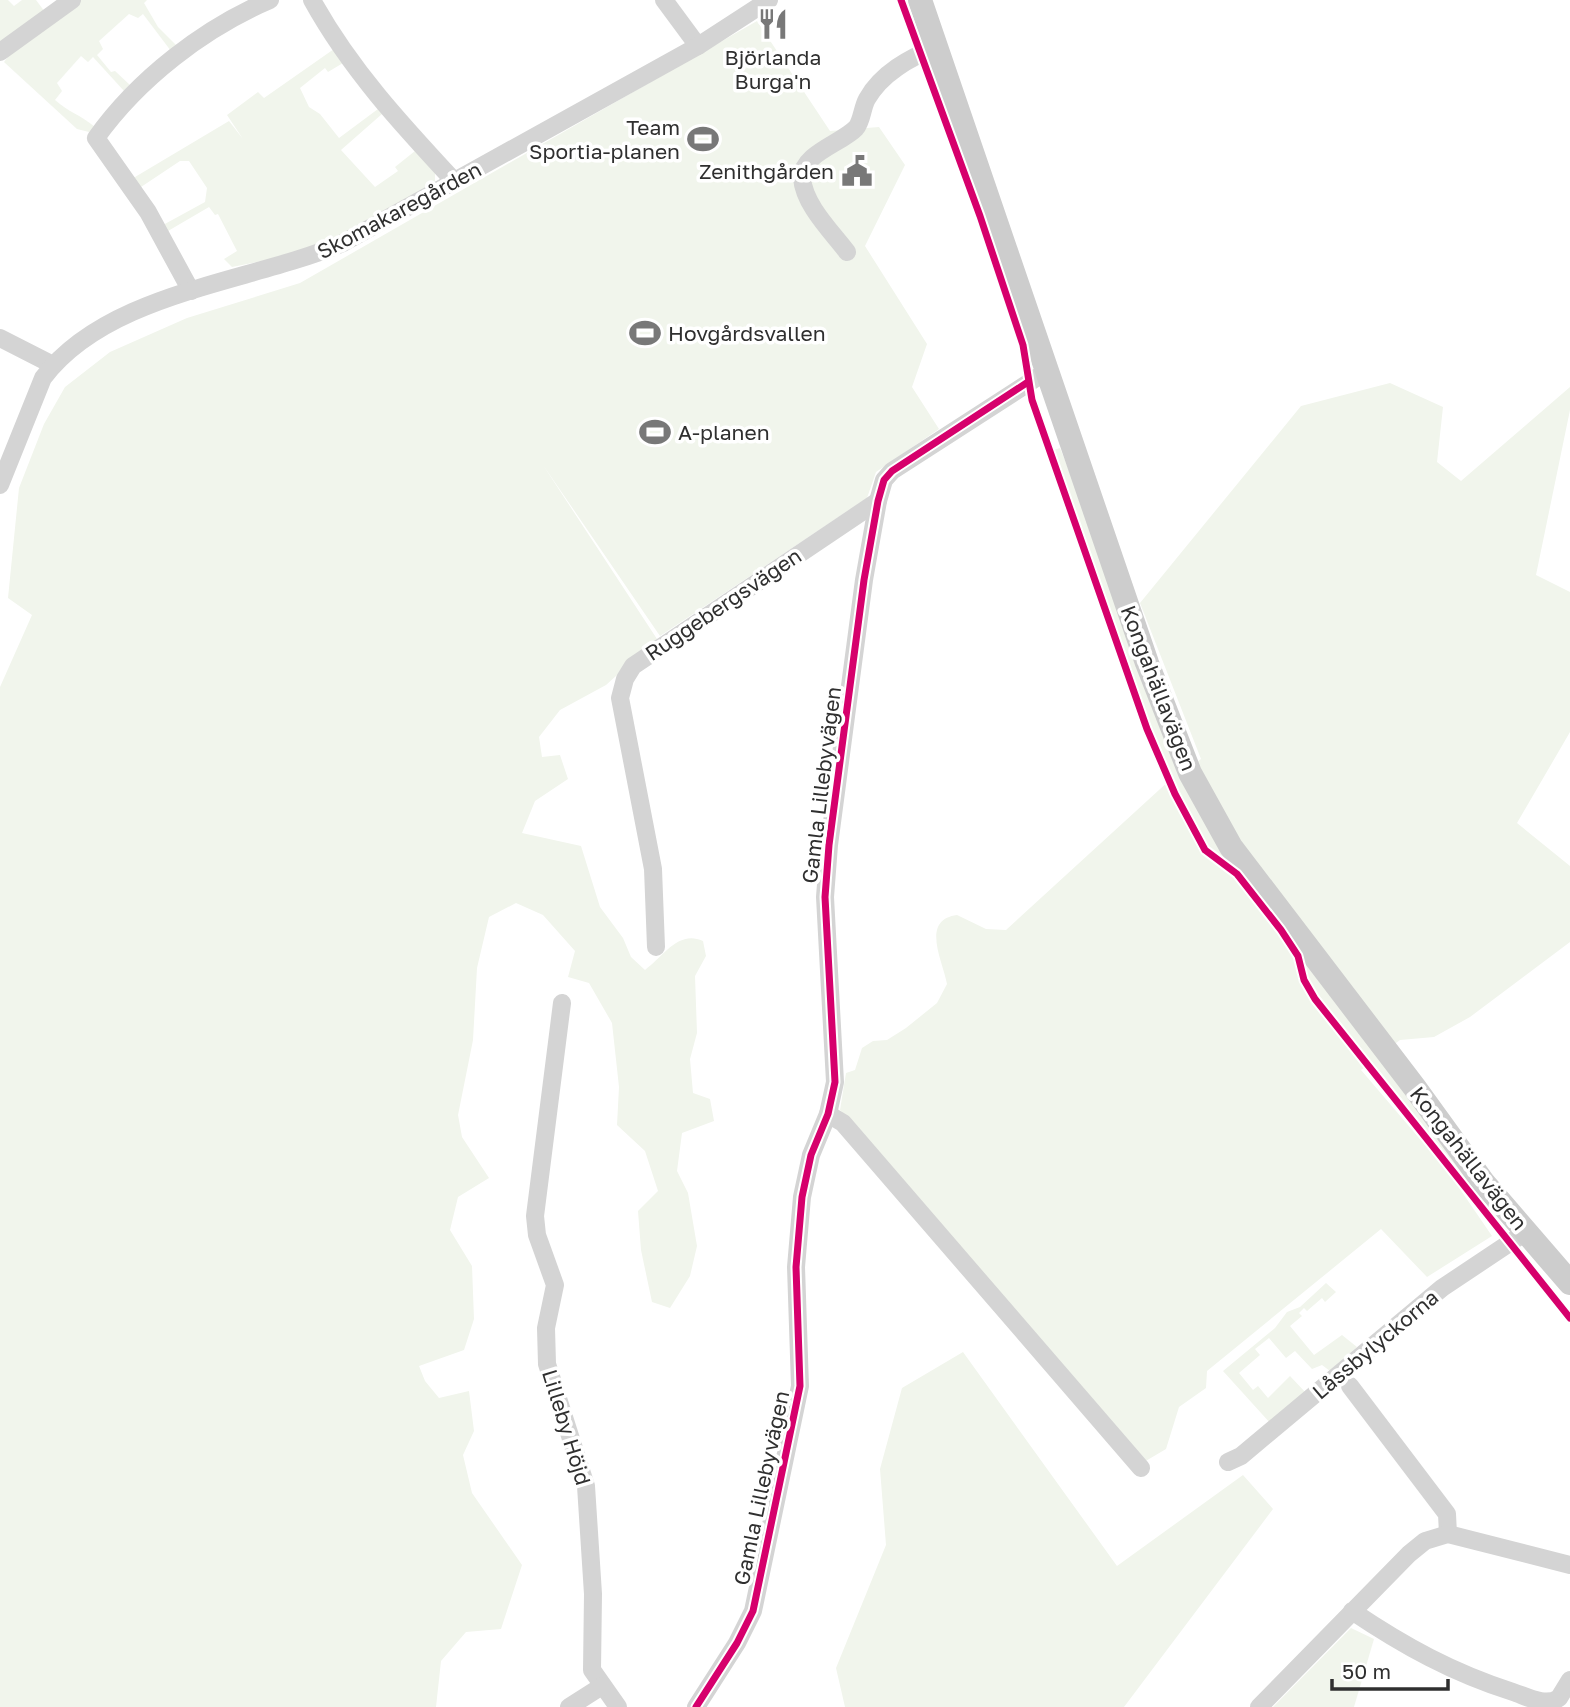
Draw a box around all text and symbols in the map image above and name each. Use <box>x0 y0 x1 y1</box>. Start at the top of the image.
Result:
restaurant icon: Björlanda Burga'n <box>756 7 790 41</box>
place label: Björlanda Burga'n <box>725 44 821 94</box>
place label: Team Sportia-planen <box>529 114 680 164</box>
sports icon: Team Sportia-planen <box>686 122 720 156</box>
public building icon: Zenithgården <box>840 154 874 188</box>
street label: Skomakaregården <box>312 156 486 264</box>
place label: Zenithgården <box>699 158 834 184</box>
sports icon: Hovgårdsvallen <box>628 316 662 350</box>
place label: Hovgårdsvallen <box>668 320 826 346</box>
sports icon: A-planen <box>638 415 672 449</box>
place label: A-planen <box>678 419 770 445</box>
street label: Ruggebergsvägen <box>640 542 806 666</box>
street label: Kongahällavägen <box>1115 602 1203 774</box>
street label: Gamla Lillebyvägen <box>796 685 846 885</box>
street label: Kongahällavägen <box>1405 1081 1533 1235</box>
street label: Låssbylyckorna <box>1307 1284 1443 1404</box>
street label: Lilleby Höjd <box>537 1366 597 1488</box>
street label: Gamla Lillebyvägen <box>728 1388 794 1588</box>
scale bar <box>1332 1648 1448 1692</box>
text: 50 m <box>1342 1658 1391 1684</box>

